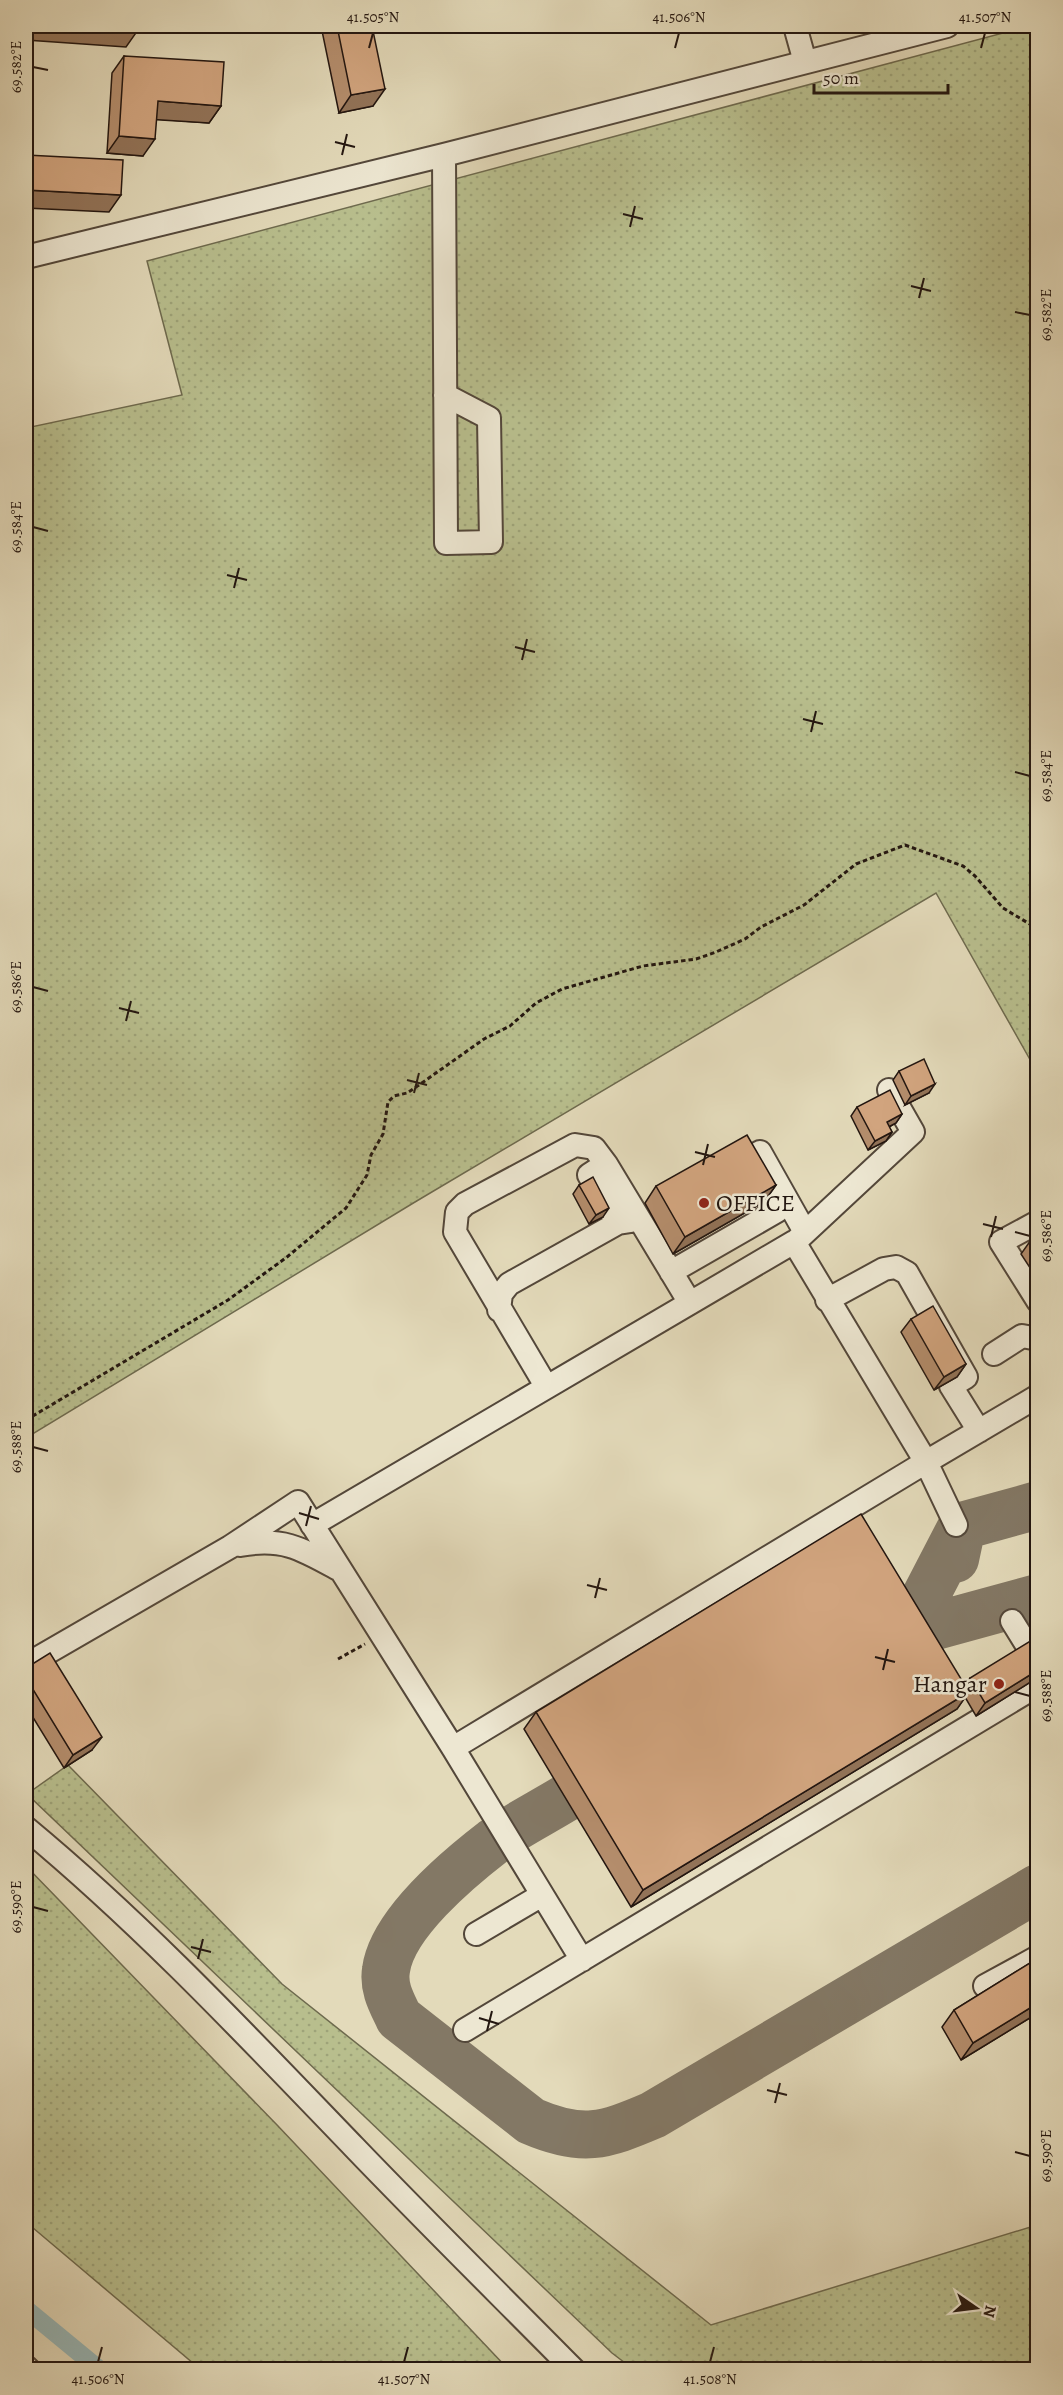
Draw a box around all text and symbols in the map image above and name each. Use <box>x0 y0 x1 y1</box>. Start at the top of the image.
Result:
text: 41.505°N <box>347 7 400 27</box>
text: 41.506°N <box>652 7 706 27</box>
text: 41.507°N <box>959 7 1011 27</box>
text: 69.582°E <box>6 41 26 93</box>
scale bar <box>814 57 948 95</box>
text: 50 m <box>823 66 859 90</box>
text: 69.582°E <box>1036 289 1056 341</box>
text: 69.584°E <box>6 501 26 553</box>
text: 69.584°E <box>1036 750 1056 802</box>
text: 69.586°E <box>6 961 26 1013</box>
place label: OFFICE <box>716 1187 795 1219</box>
marker: OFFICE <box>697 1196 711 1210</box>
text: 69.586°E <box>1036 1210 1056 1262</box>
text: 69.588°E <box>6 1421 26 1473</box>
place label: Hangar <box>913 1668 987 1700</box>
text: 69.588°E <box>1036 1670 1056 1722</box>
marker: Hangar <box>992 1677 1006 1691</box>
text: 69.590°E <box>6 1881 26 1934</box>
text: 69.590°E <box>1036 2130 1056 2183</box>
north arrow <box>946 2278 1006 2338</box>
text: N <box>977 2303 1002 2320</box>
text: 41.506°N <box>71 2369 125 2389</box>
text: 41.507°N <box>378 2369 430 2389</box>
text: 41.508°N <box>683 2369 737 2389</box>

